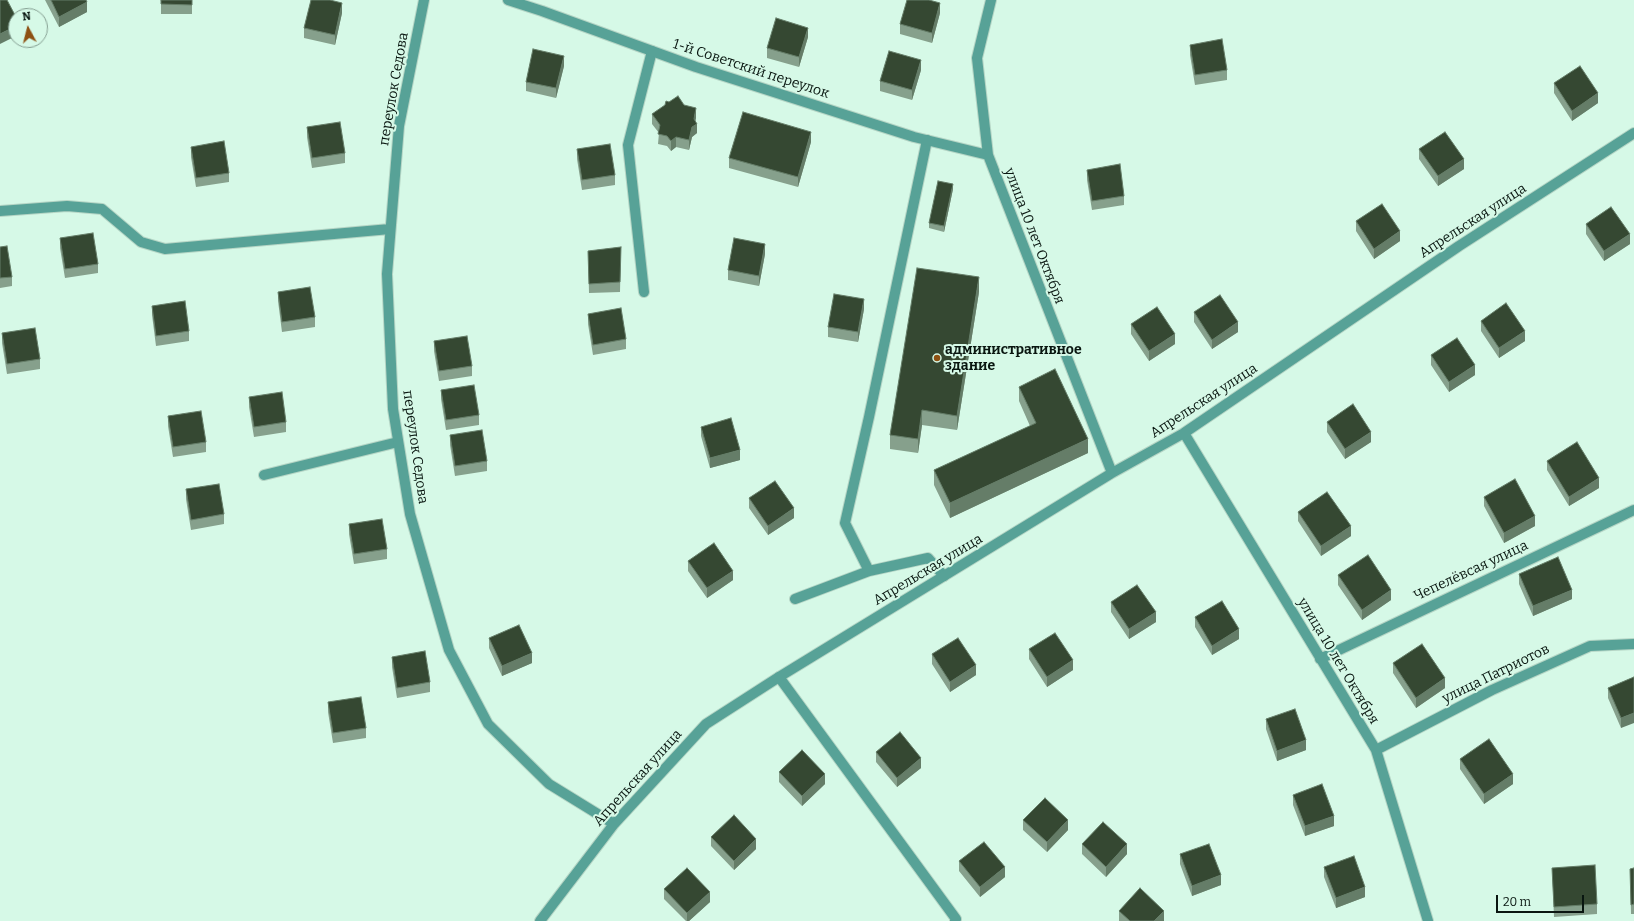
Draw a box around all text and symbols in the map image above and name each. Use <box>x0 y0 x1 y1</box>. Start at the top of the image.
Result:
north arrow <box>8 8 48 48</box>
text: N <box>22 10 32 24</box>
street label: переулок Седова <box>376 31 412 147</box>
street label: 1-й Советский переулок <box>671 36 831 102</box>
street label: улица 10 лет Октября <box>1000 166 1068 306</box>
street label: Апрельская улица <box>1416 180 1530 262</box>
place label: административное здание <box>945 342 1082 374</box>
marker: административное здание <box>932 353 942 363</box>
street label: Апрельская улица <box>1147 360 1261 442</box>
street label: переулок Седова <box>399 389 431 505</box>
street label: Апрельская улица <box>870 531 986 609</box>
street label: Чепелёвсая улица <box>1411 537 1531 605</box>
street label: улица 10 лет Октября <box>1294 595 1382 727</box>
street label: улица Патриотов <box>1440 641 1552 707</box>
street label: Апрельская улица <box>590 726 686 830</box>
scale bar <box>1498 887 1586 913</box>
text: 20 m <box>1503 895 1531 909</box>

